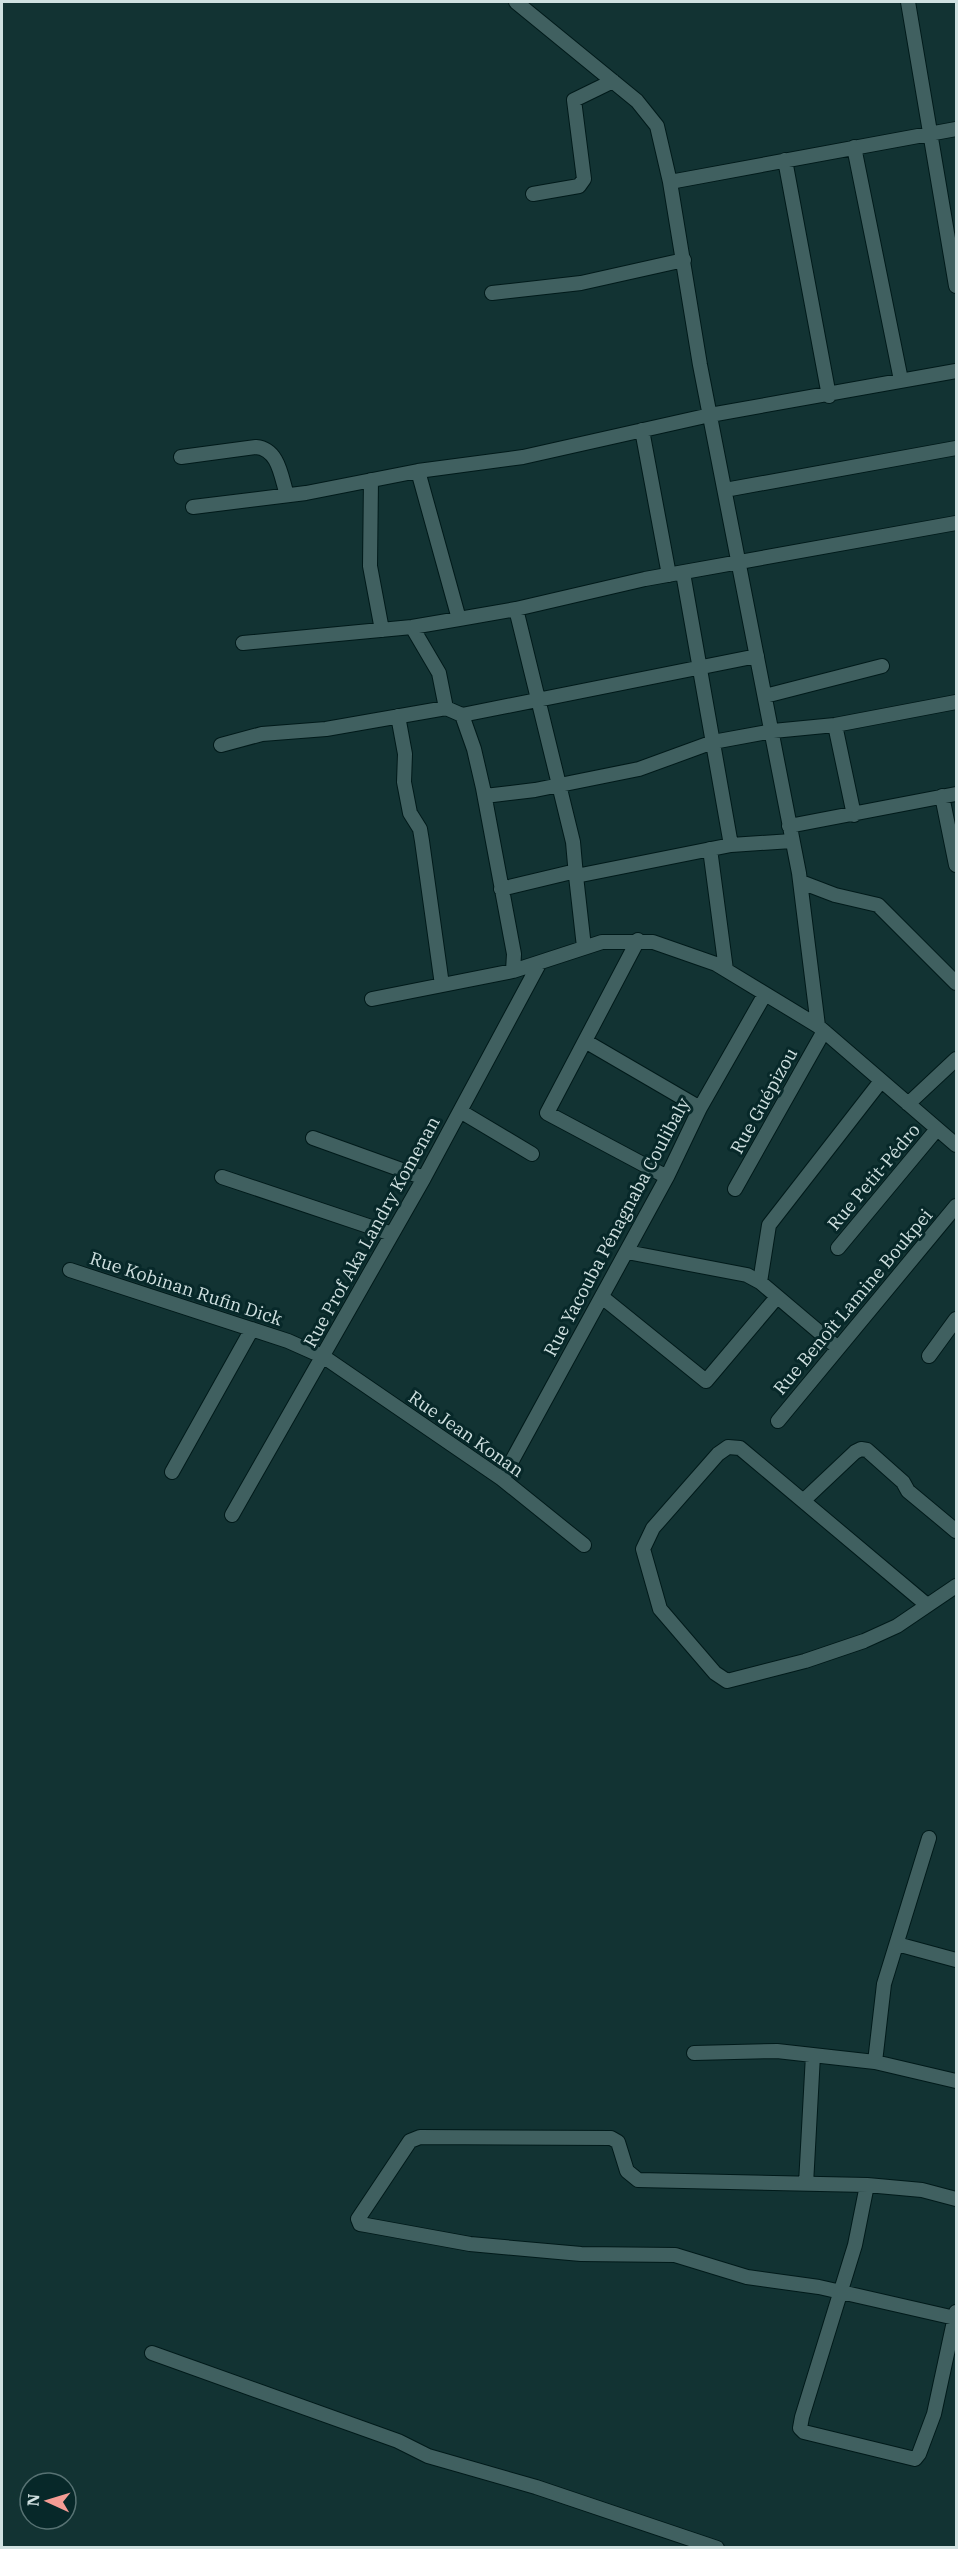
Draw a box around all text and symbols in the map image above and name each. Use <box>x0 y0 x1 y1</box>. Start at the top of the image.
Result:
street label: Rue Guépizou <box>725 1044 802 1158</box>
street label: Rue Yacouba Pénagnaba Coulibaly <box>538 1093 695 1360</box>
street label: Rue Prof Aka Landry Komenan <box>298 1112 445 1351</box>
street label: Rue Petit-Pédro <box>822 1119 925 1235</box>
street label: Rue Benoît Lamine Boukpei <box>768 1204 937 1399</box>
street label: Rue Kobinan Rufin Dick <box>87 1246 286 1331</box>
street label: Rue Jean Konan <box>404 1385 528 1482</box>
north arrow <box>18 2471 78 2531</box>
text: N <box>23 2493 43 2507</box>

